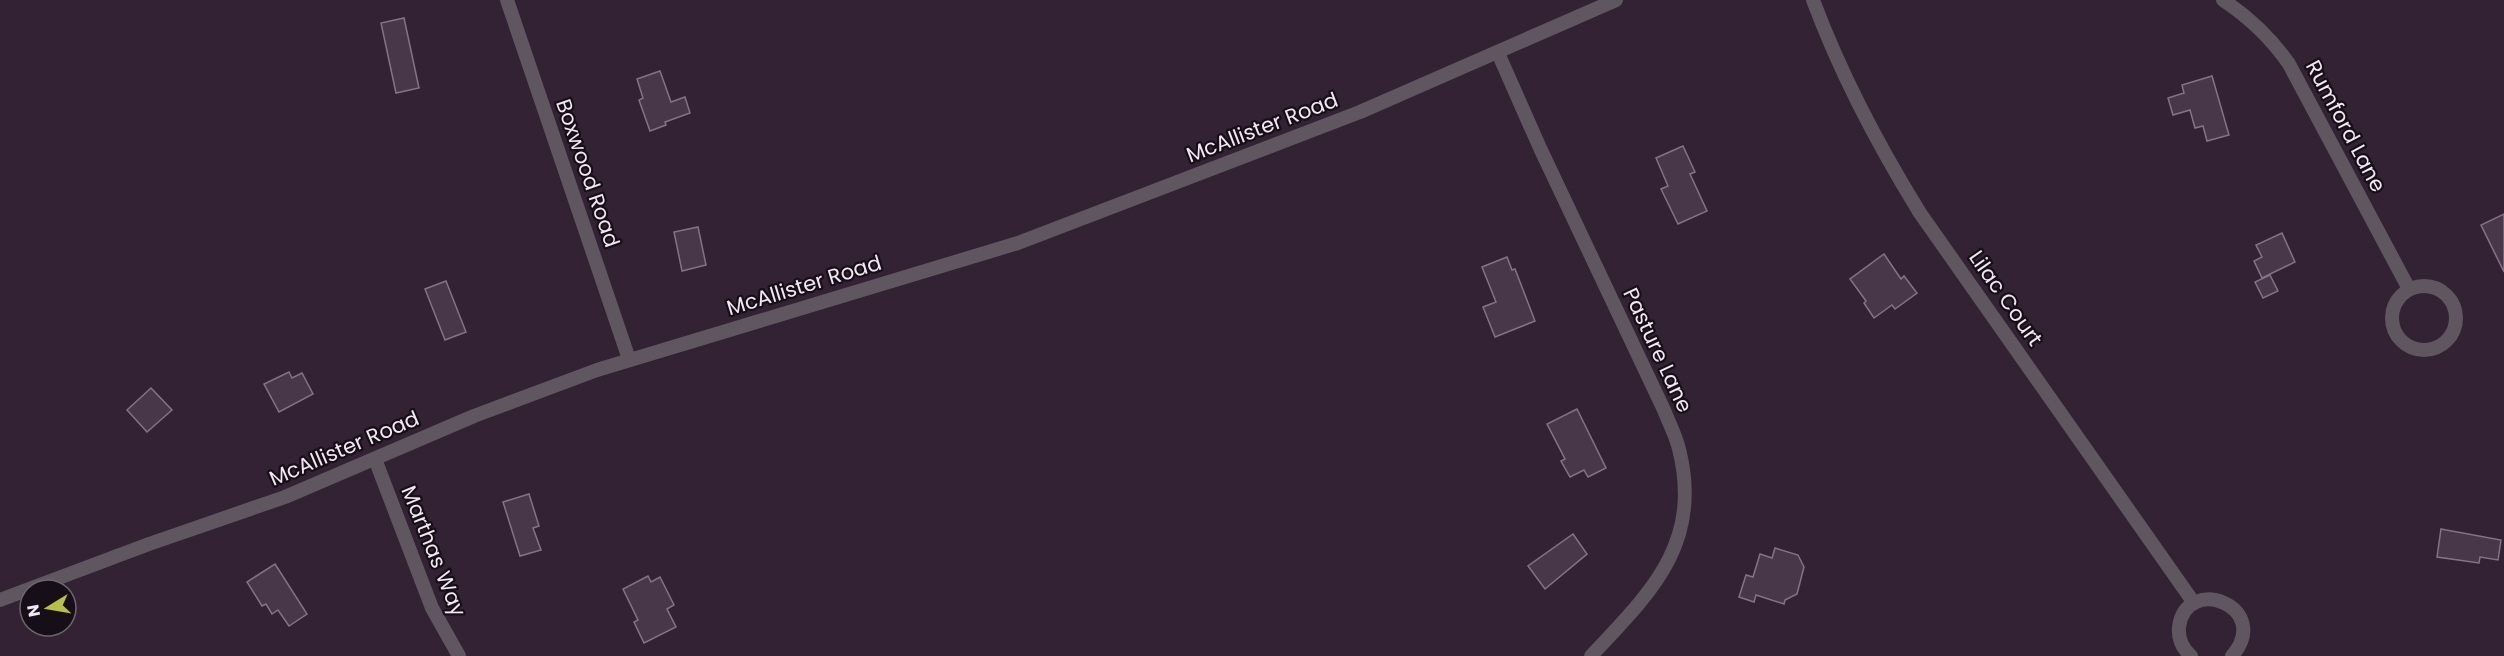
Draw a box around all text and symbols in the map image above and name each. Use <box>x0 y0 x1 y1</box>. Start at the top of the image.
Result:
street label: Rumford Lane <box>2299 55 2393 197</box>
street label: McAllister Road <box>1182 85 1342 169</box>
street label: Boxwood Road <box>549 95 627 251</box>
street label: Lilac Court <box>1962 244 2050 352</box>
street label: McAllister Road <box>723 248 885 322</box>
street label: Pasture Lane <box>1616 283 1700 417</box>
street label: McAllister Road <box>265 403 423 493</box>
street label: Marthas Way <box>395 481 473 621</box>
north arrow <box>18 578 78 638</box>
text: N <box>21 603 46 619</box>

